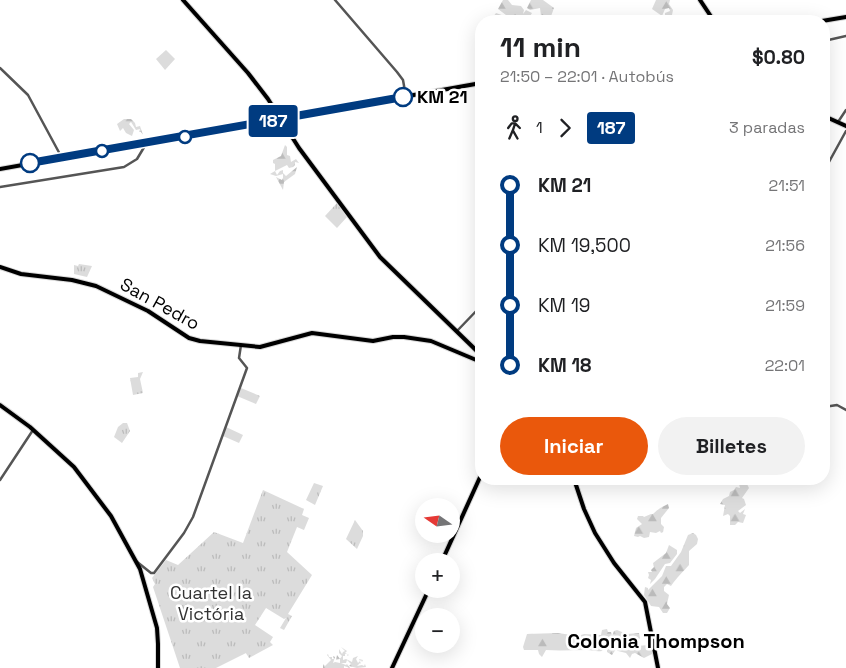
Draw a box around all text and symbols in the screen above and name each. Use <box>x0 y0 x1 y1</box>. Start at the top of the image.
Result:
text: 11 min <box>500 29 581 65</box>
text: $0.80 <box>752 45 805 70</box>
text: 21:50 – 22:01 · Autobús <box>500 66 674 87</box>
place label: KM 21 <box>417 85 468 108</box>
marker: KM 21 <box>393 87 413 107</box>
line badge: 187 <box>244 105 302 137</box>
text: 187 <box>259 109 287 132</box>
icon: walk <box>500 114 528 142</box>
icon: forward <box>551 114 579 142</box>
text: 187 <box>597 116 625 139</box>
text: 1 <box>536 117 543 138</box>
text: 3 paradas <box>729 117 805 138</box>
unlabelled marker <box>178 130 192 144</box>
unlabelled marker <box>95 144 109 158</box>
unlabelled marker <box>20 153 40 173</box>
text: KM 21 <box>538 173 591 198</box>
text: 21:51 <box>769 175 805 196</box>
text: KM 19,500 <box>538 233 631 258</box>
text: 21:56 <box>765 235 805 256</box>
street label: San Pedro <box>116 272 204 335</box>
text: KM 19 <box>538 293 590 318</box>
text: 21:59 <box>765 295 805 316</box>
text: KM 18 <box>538 353 591 378</box>
text: 22:01 <box>765 355 805 376</box>
button: Iniciar <box>500 417 648 475</box>
button: Billetes <box>658 417 805 475</box>
north arrow <box>415 498 460 542</box>
map controls <box>415 498 460 653</box>
button: + <box>415 553 460 598</box>
park label: Cuartel la Victória <box>170 581 252 625</box>
button: − <box>415 608 460 653</box>
district label: Colonia Thompson <box>567 628 745 654</box>

